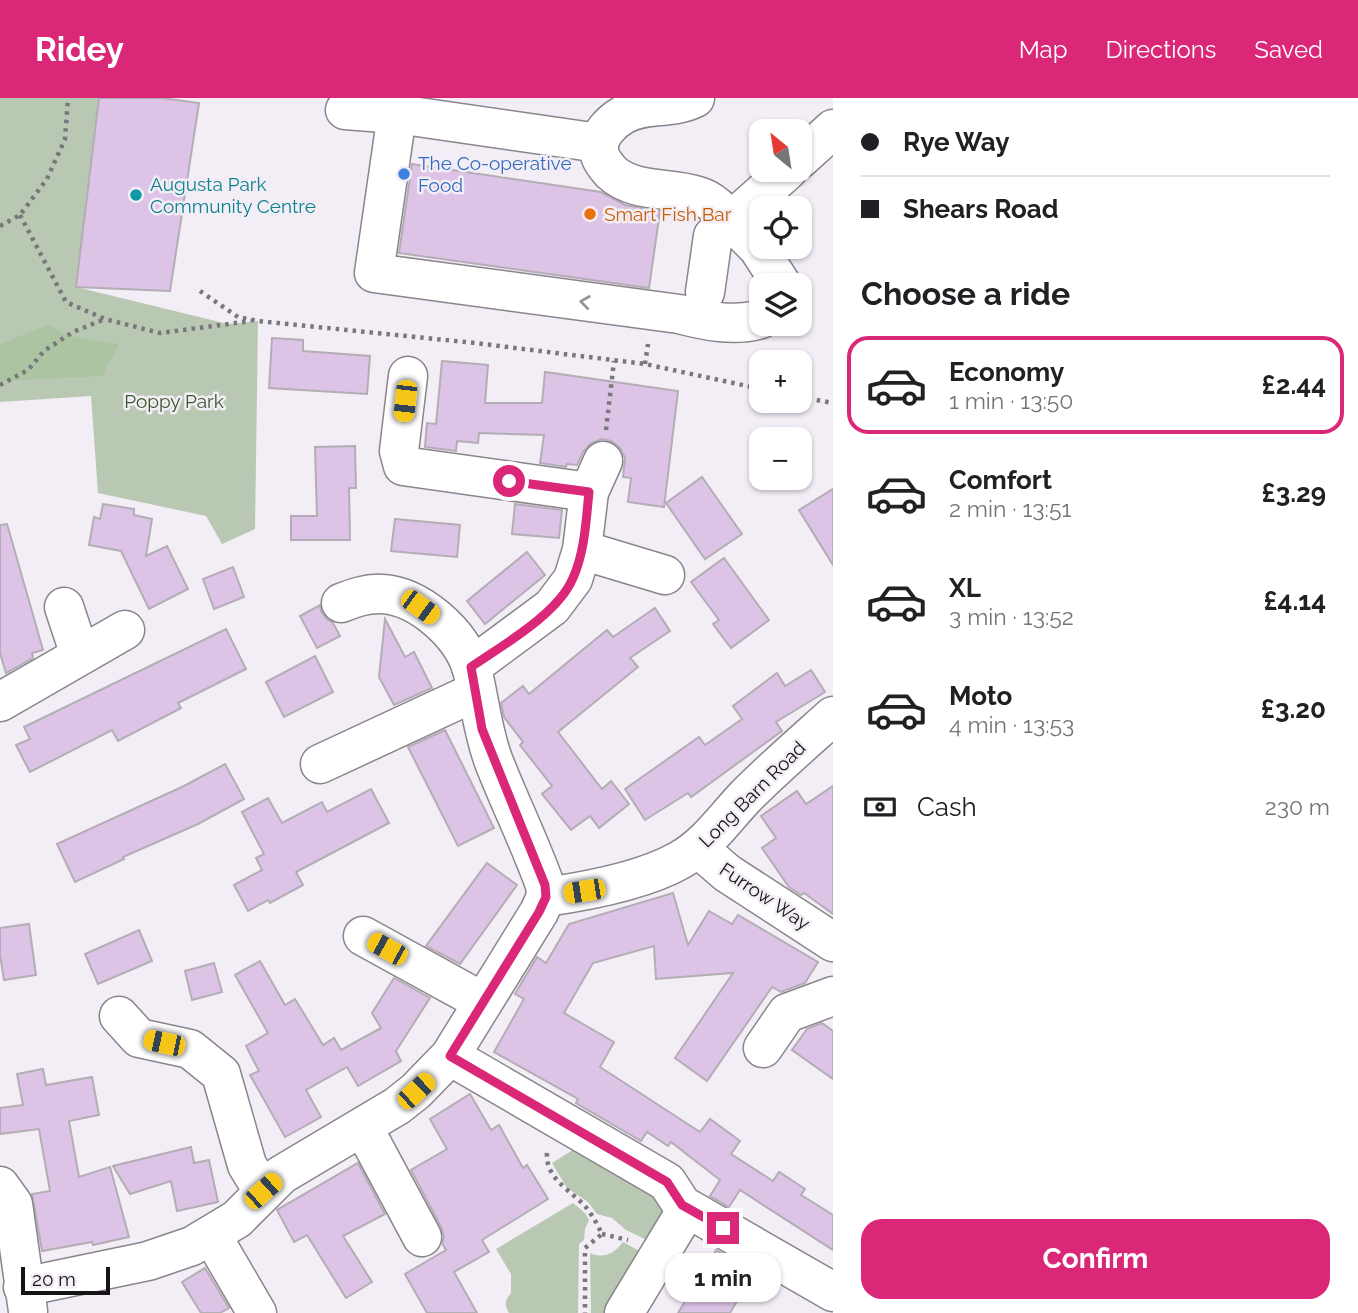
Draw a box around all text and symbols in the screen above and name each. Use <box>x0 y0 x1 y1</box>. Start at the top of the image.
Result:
text: Ridey <box>35 30 124 69</box>
text: Map <box>1019 35 1068 64</box>
text: Directions <box>1106 35 1216 64</box>
text: Saved <box>1254 35 1323 64</box>
north arrow <box>749 119 812 182</box>
map controls <box>749 119 812 490</box>
text: Rye Way <box>903 127 1010 157</box>
place label: The Co-operative Food <box>418 152 572 196</box>
marker: The Co-operative Food <box>396 166 412 182</box>
place label: Augusta Park Community Centre <box>150 173 316 217</box>
marker: Augusta Park Community Centre <box>128 187 144 203</box>
text: Shears Road <box>903 194 1059 224</box>
button: locate <box>749 196 812 259</box>
place label: Smart Fish Bar <box>604 203 732 225</box>
marker: Smart Fish Bar <box>582 206 598 222</box>
button: layers <box>749 273 812 336</box>
text: Choose a ride <box>861 275 1070 312</box>
one-way arrow <box>579 295 591 310</box>
button: + <box>749 350 812 413</box>
icon: car <box>865 354 928 417</box>
text: Economy <box>949 357 1064 387</box>
text: £2.44 <box>1262 370 1326 400</box>
car <box>393 379 418 423</box>
text: 1 min · 13:50 <box>949 387 1073 414</box>
park label: Poppy Park <box>124 390 224 412</box>
button: − <box>749 427 812 490</box>
icon: car <box>865 462 928 525</box>
route start <box>493 465 525 497</box>
text: Comfort <box>949 465 1052 495</box>
text: £3.29 <box>1261 478 1326 508</box>
text: 2 min · 13:51 <box>949 495 1071 522</box>
icon: car <box>865 570 928 633</box>
text: XL <box>949 573 981 603</box>
car <box>397 586 444 628</box>
text: £4.14 <box>1263 586 1326 616</box>
text: 3 min · 13:52 <box>949 603 1074 630</box>
icon: car <box>865 678 928 741</box>
text: Moto <box>949 681 1012 711</box>
text: £3.20 <box>1261 694 1326 724</box>
text: 4 min · 13:53 <box>949 711 1074 738</box>
street label: Long Barn Road <box>694 736 810 852</box>
icon: cash <box>861 788 899 826</box>
text: Cash <box>917 792 977 822</box>
text: 230 m <box>1265 793 1330 820</box>
street label: Furrow Way <box>716 858 814 934</box>
car <box>562 877 607 905</box>
car <box>364 930 411 968</box>
car <box>142 1028 187 1058</box>
car <box>394 1069 439 1113</box>
car <box>241 1169 286 1213</box>
route end <box>707 1212 739 1244</box>
button: Confirm <box>861 1219 1330 1299</box>
callout: 1 min <box>665 1252 781 1302</box>
scale bar <box>21 1264 110 1296</box>
text: 1 min <box>694 1264 752 1291</box>
text: 20 m <box>32 1268 76 1290</box>

